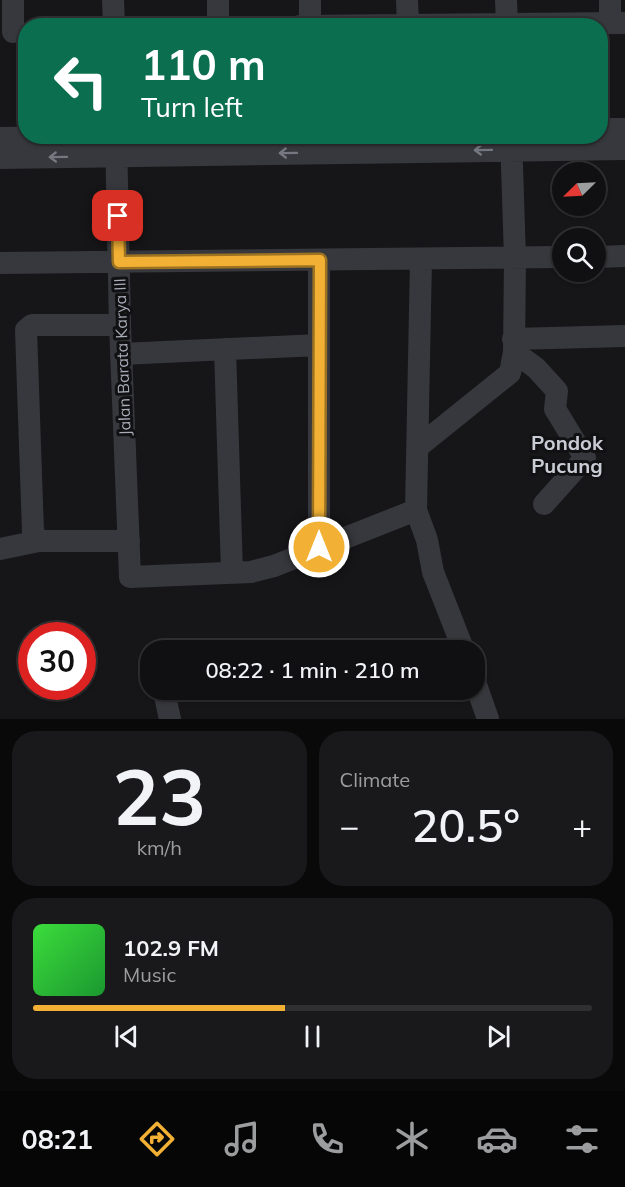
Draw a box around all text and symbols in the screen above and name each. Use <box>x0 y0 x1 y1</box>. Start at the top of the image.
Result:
text: 110 m <box>141 38 266 91</box>
icon: left <box>42 42 120 120</box>
text: Turn left <box>141 90 243 124</box>
one-way arrow <box>473 144 493 156</box>
one-way arrow <box>278 147 298 159</box>
one-way arrow <box>49 151 69 162</box>
north arrow <box>552 162 606 216</box>
map controls <box>552 162 606 282</box>
pin <box>92 190 143 241</box>
icon: arrive <box>101 199 134 232</box>
button: search <box>552 228 606 282</box>
street label: Jalan Barata Karya III <box>109 278 135 436</box>
district label: Pondok Pucung <box>531 430 604 478</box>
position arrow <box>287 515 351 579</box>
speed limit sign: 30 <box>18 622 96 700</box>
text: 08:22 · 1 min · 210 m <box>205 656 420 684</box>
text: 23 <box>112 747 206 845</box>
text: Climate <box>340 767 410 792</box>
text: 20.5° <box>411 797 520 853</box>
text: − <box>340 805 359 846</box>
text: + <box>572 805 592 846</box>
text: km/h <box>137 835 182 860</box>
text: 102.9 FM <box>123 934 219 962</box>
text: Music <box>123 962 176 987</box>
icon: previous <box>110 1020 143 1053</box>
icon: pause <box>296 1020 329 1053</box>
icon: next <box>482 1020 515 1053</box>
icon: directions <box>136 1118 178 1160</box>
icon: music <box>221 1118 263 1160</box>
icon: phone <box>306 1118 348 1160</box>
icon: climate <box>391 1118 433 1160</box>
icon: car <box>476 1118 518 1160</box>
icon: filters <box>561 1118 603 1160</box>
text: 08:21 <box>22 1122 93 1156</box>

